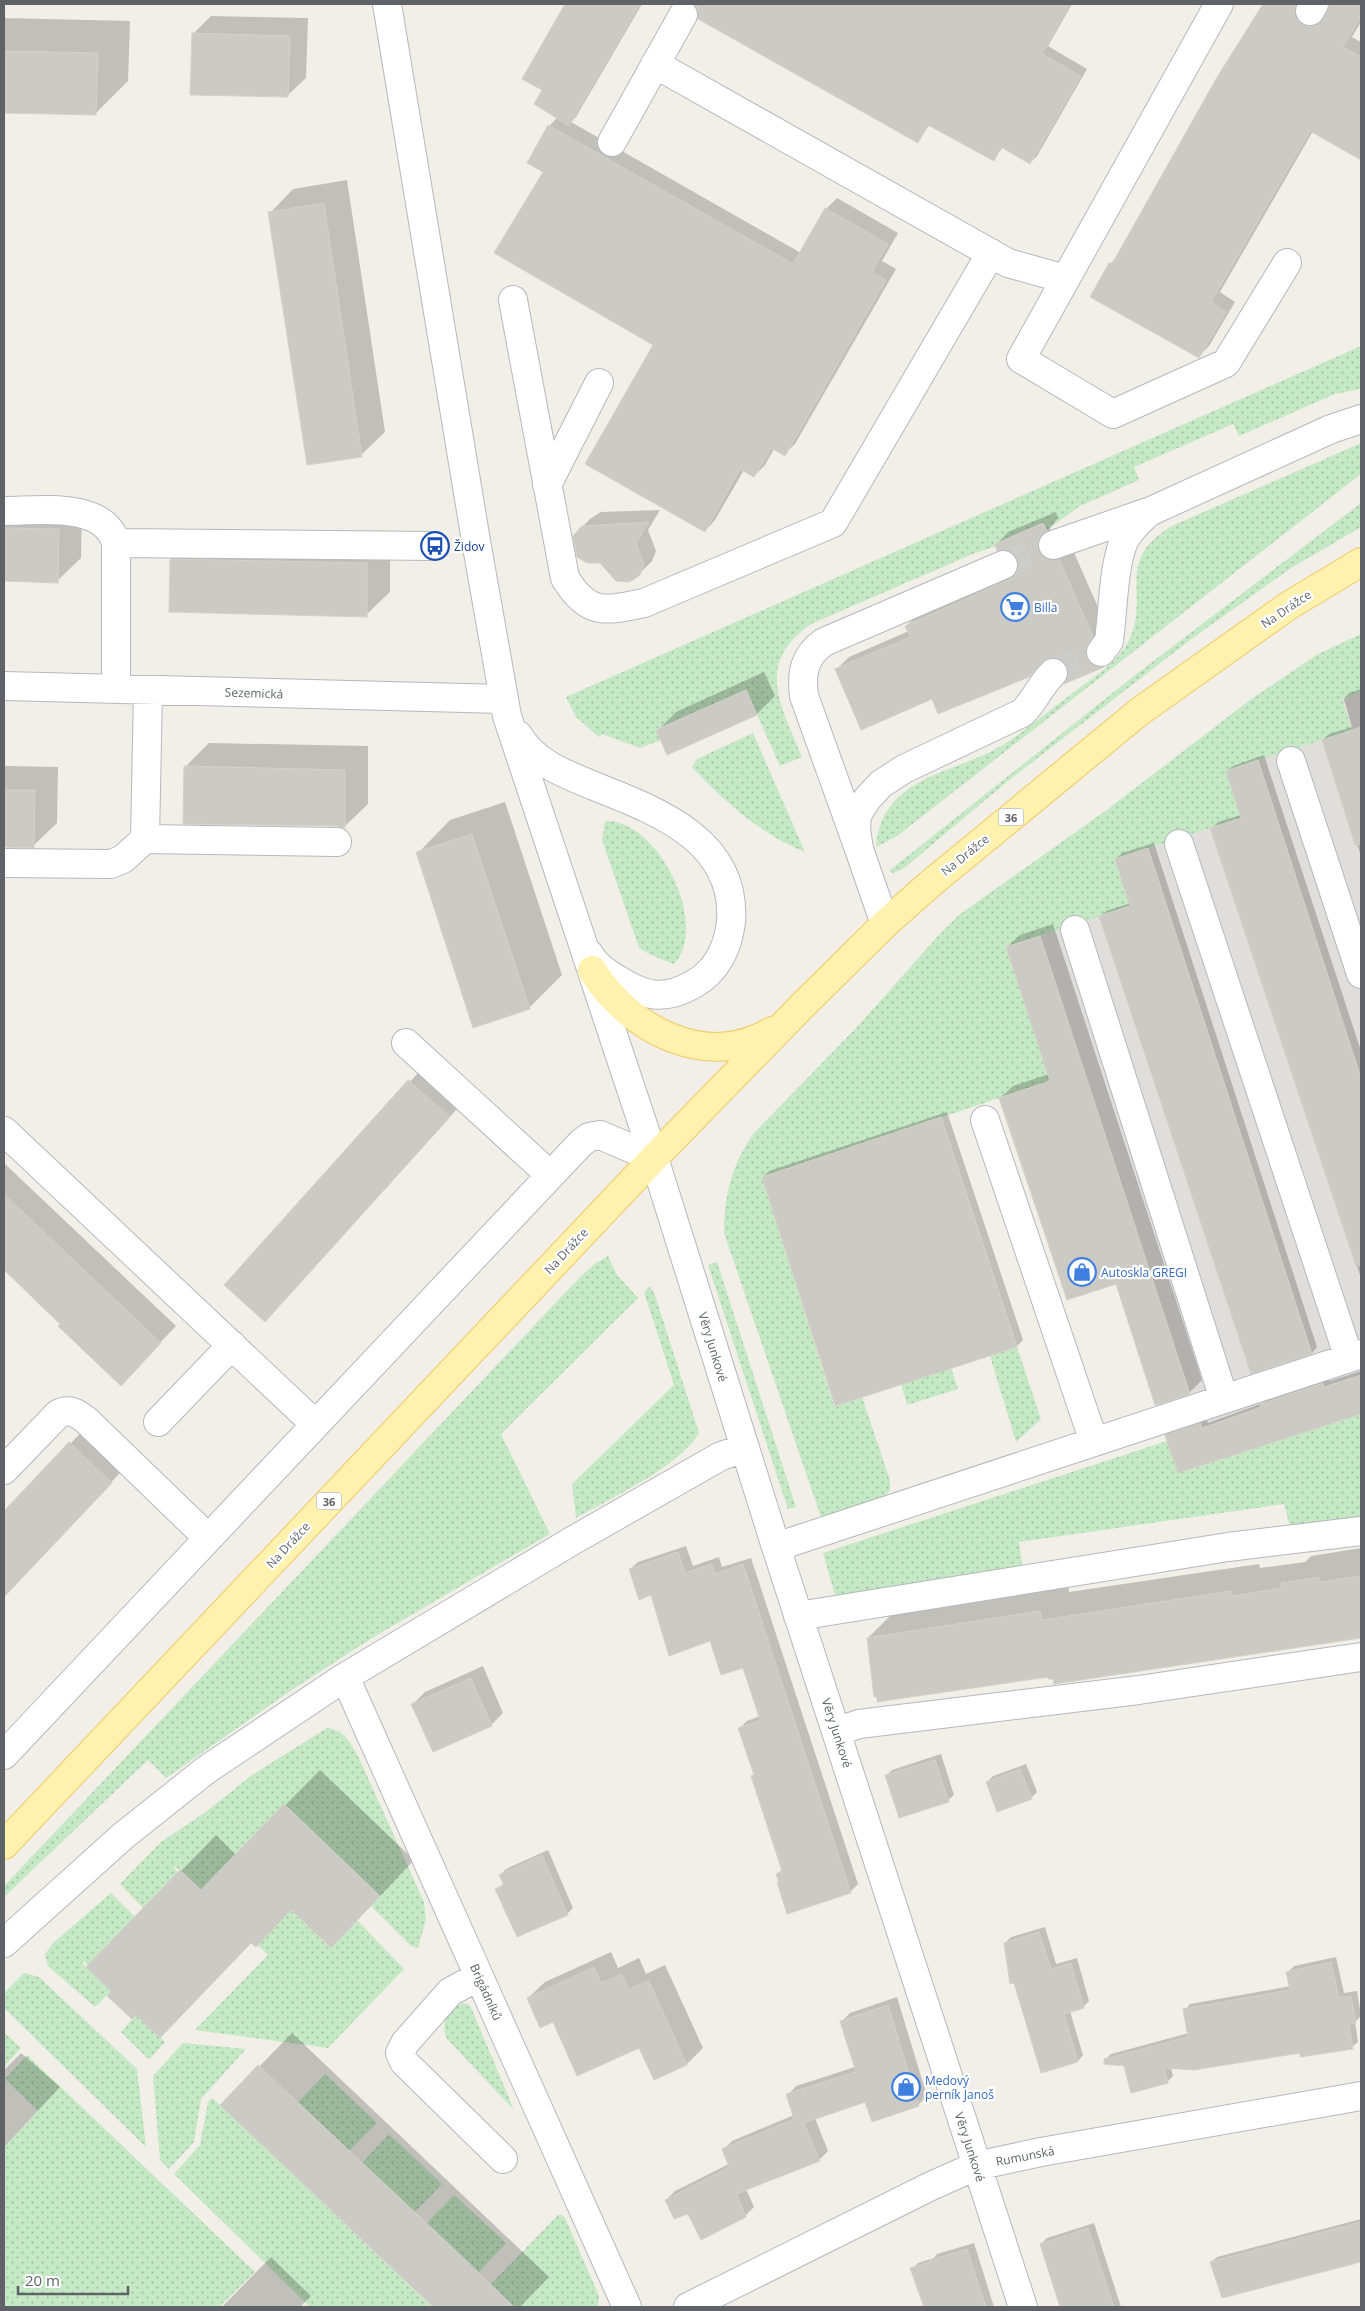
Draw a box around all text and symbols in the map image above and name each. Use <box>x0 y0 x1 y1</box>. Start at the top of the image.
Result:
bus stop icon: Židov <box>420 531 450 561</box>
place label: Židov <box>454 538 484 555</box>
street label: Na Drážce <box>1258 586 1315 632</box>
supermarket icon: Billa <box>1000 592 1030 622</box>
place label: Billa <box>1034 599 1058 616</box>
street label: Sezemická <box>224 683 284 703</box>
road number: 36 <box>998 809 1024 826</box>
street label: Na Drážce <box>937 830 993 880</box>
street label: Na Drážce <box>540 1224 592 1278</box>
shop icon: Autoskla GREGI <box>1067 1257 1097 1287</box>
place label: Autoskla GREGI <box>1101 1264 1187 1281</box>
street label: Věry Junkové <box>694 1310 732 1384</box>
road number: 36 <box>316 1492 342 1510</box>
street label: Na Drážce <box>262 1518 314 1572</box>
street label: Věry Junkové <box>818 1696 856 1770</box>
street label: Brigádníků <box>466 1961 506 2023</box>
shop icon: Medový perník Janoš <box>891 2072 921 2102</box>
place label: Medový perník Janoš <box>925 2072 994 2103</box>
street label: Věry Junkové <box>951 2110 989 2184</box>
street label: Rumunská <box>994 2142 1056 2170</box>
scale bar <box>18 2264 128 2296</box>
text: 20 m <box>25 2270 60 2290</box>

